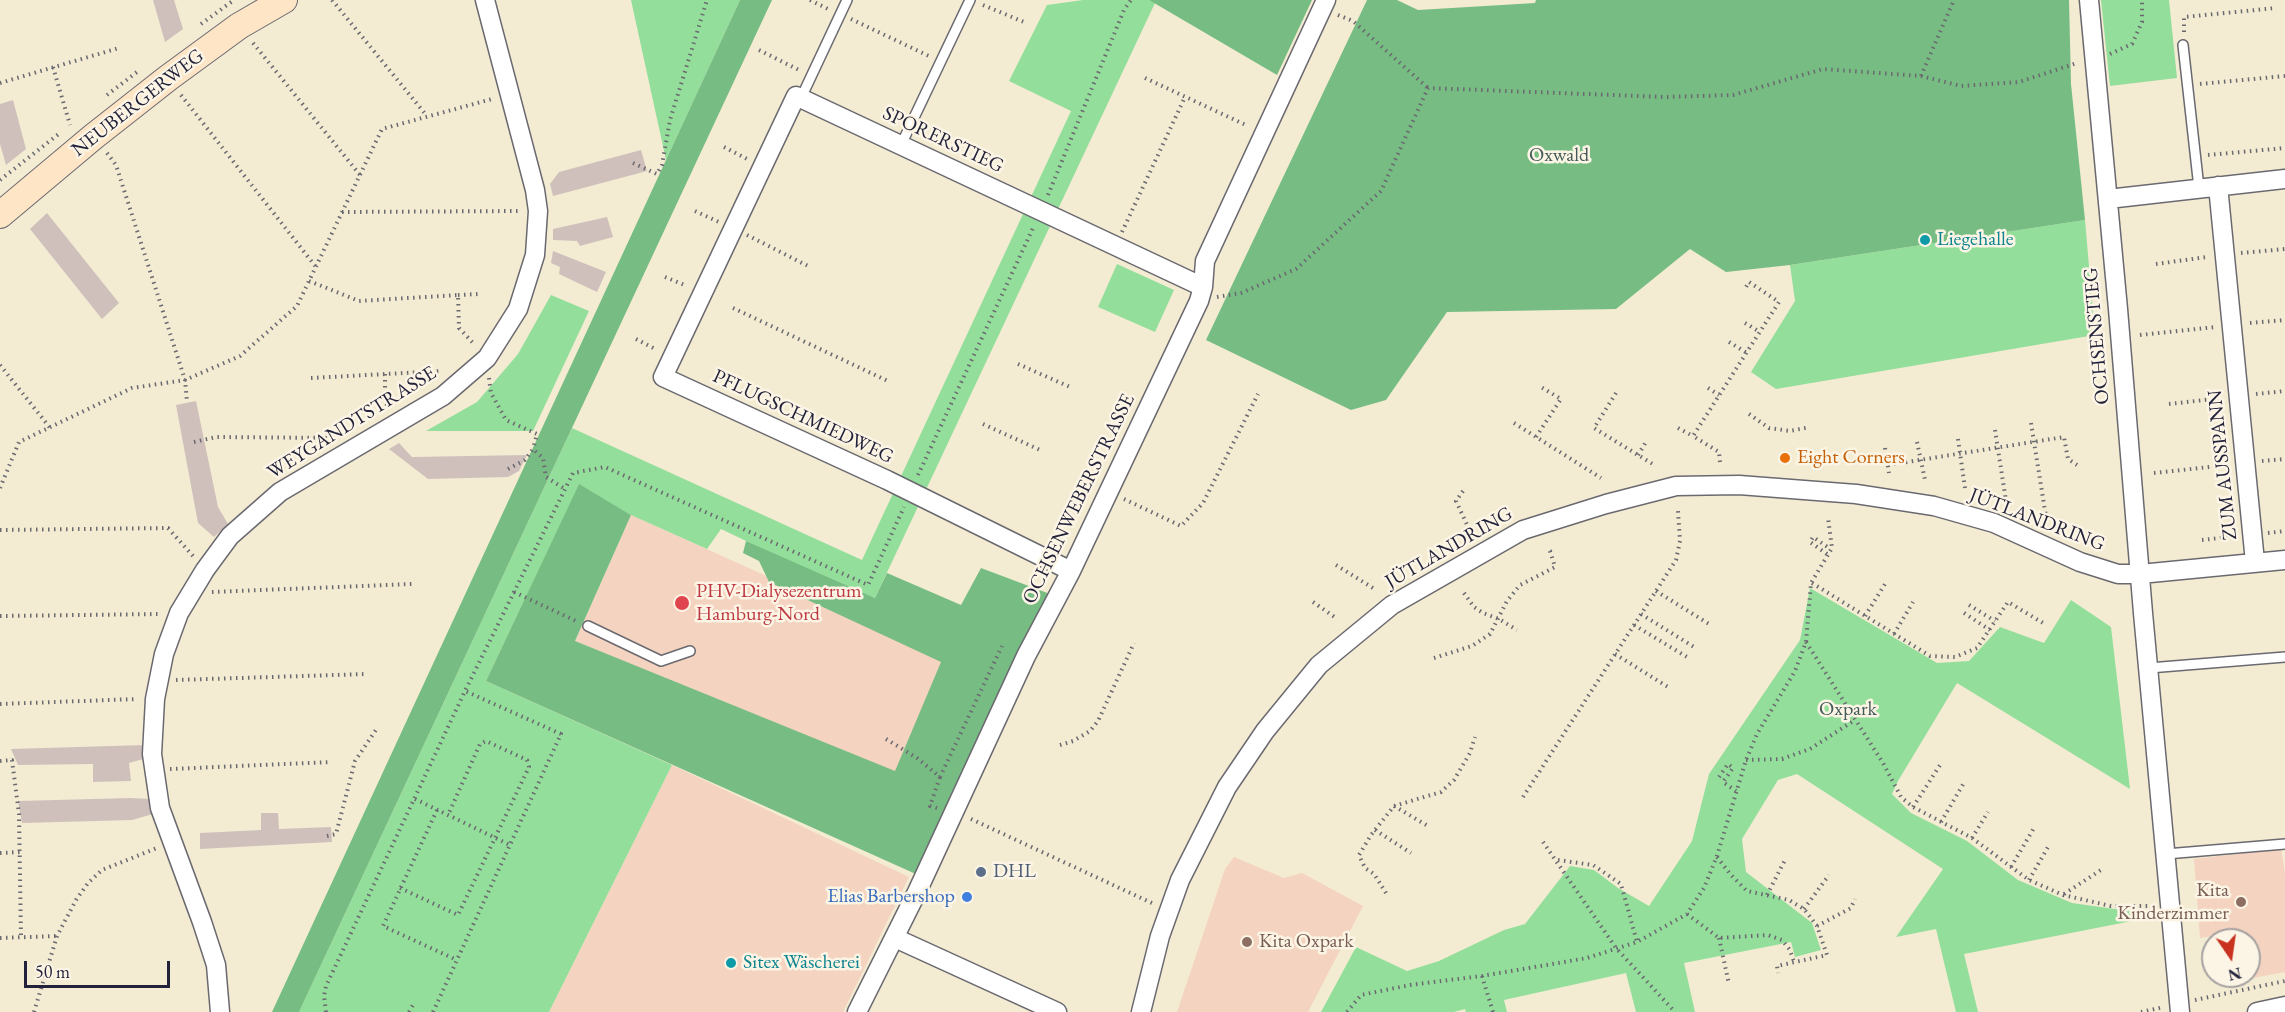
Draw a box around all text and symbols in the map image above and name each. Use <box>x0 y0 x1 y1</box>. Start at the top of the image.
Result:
street label: NEUBERGERWEG <box>67 44 209 162</box>
street label: SPORERSTIEG <box>879 101 1007 179</box>
park label: Oxwald <box>1529 144 1589 168</box>
place label: Liegehalle <box>1937 228 2014 252</box>
marker: Liegehalle <box>1918 233 1932 247</box>
street label: OCHSENSTIEG <box>2079 266 2115 406</box>
street label: WEYGANDTSTRASSE <box>263 361 441 485</box>
street label: PFLUGSCHMIEDWEG <box>709 365 897 469</box>
street label: ZUM AUSSPANN <box>2203 389 2243 541</box>
street label: OCHSENWEBERSTRASSE <box>1018 390 1140 608</box>
place label: Eight Corners <box>1797 446 1905 470</box>
marker: Eight Corners <box>1778 451 1792 465</box>
street label: JÜTLANDRING <box>1966 483 2108 557</box>
street label: JÜTLANDRING <box>1381 502 1517 594</box>
place label: PHV-Dialysezentrum Hamburg-Nord <box>696 580 861 627</box>
marker: PHV-Dialysezentrum Hamburg-Nord <box>673 594 691 612</box>
park label: Oxpark <box>1819 698 1877 722</box>
place label: DHL <box>993 860 1036 884</box>
marker: DHL <box>974 865 988 879</box>
place label: Kita Kinderzimmer <box>2117 879 2229 926</box>
place label: Elias Barbershop <box>827 885 955 909</box>
marker: Elias Barbershop <box>960 890 974 904</box>
marker: Kita Kinderzimmer <box>2234 895 2248 909</box>
north arrow <box>2201 928 2261 988</box>
place label: Kita Oxpark <box>1259 930 1354 954</box>
marker: Kita Oxpark <box>1240 935 1254 949</box>
scale bar <box>27 949 172 987</box>
place label: Sitex Wäscherei <box>743 951 860 975</box>
marker: Sitex Wäscherei <box>724 956 738 970</box>
text: 50 m <box>35 960 70 983</box>
text: N <box>2226 962 2243 986</box>

